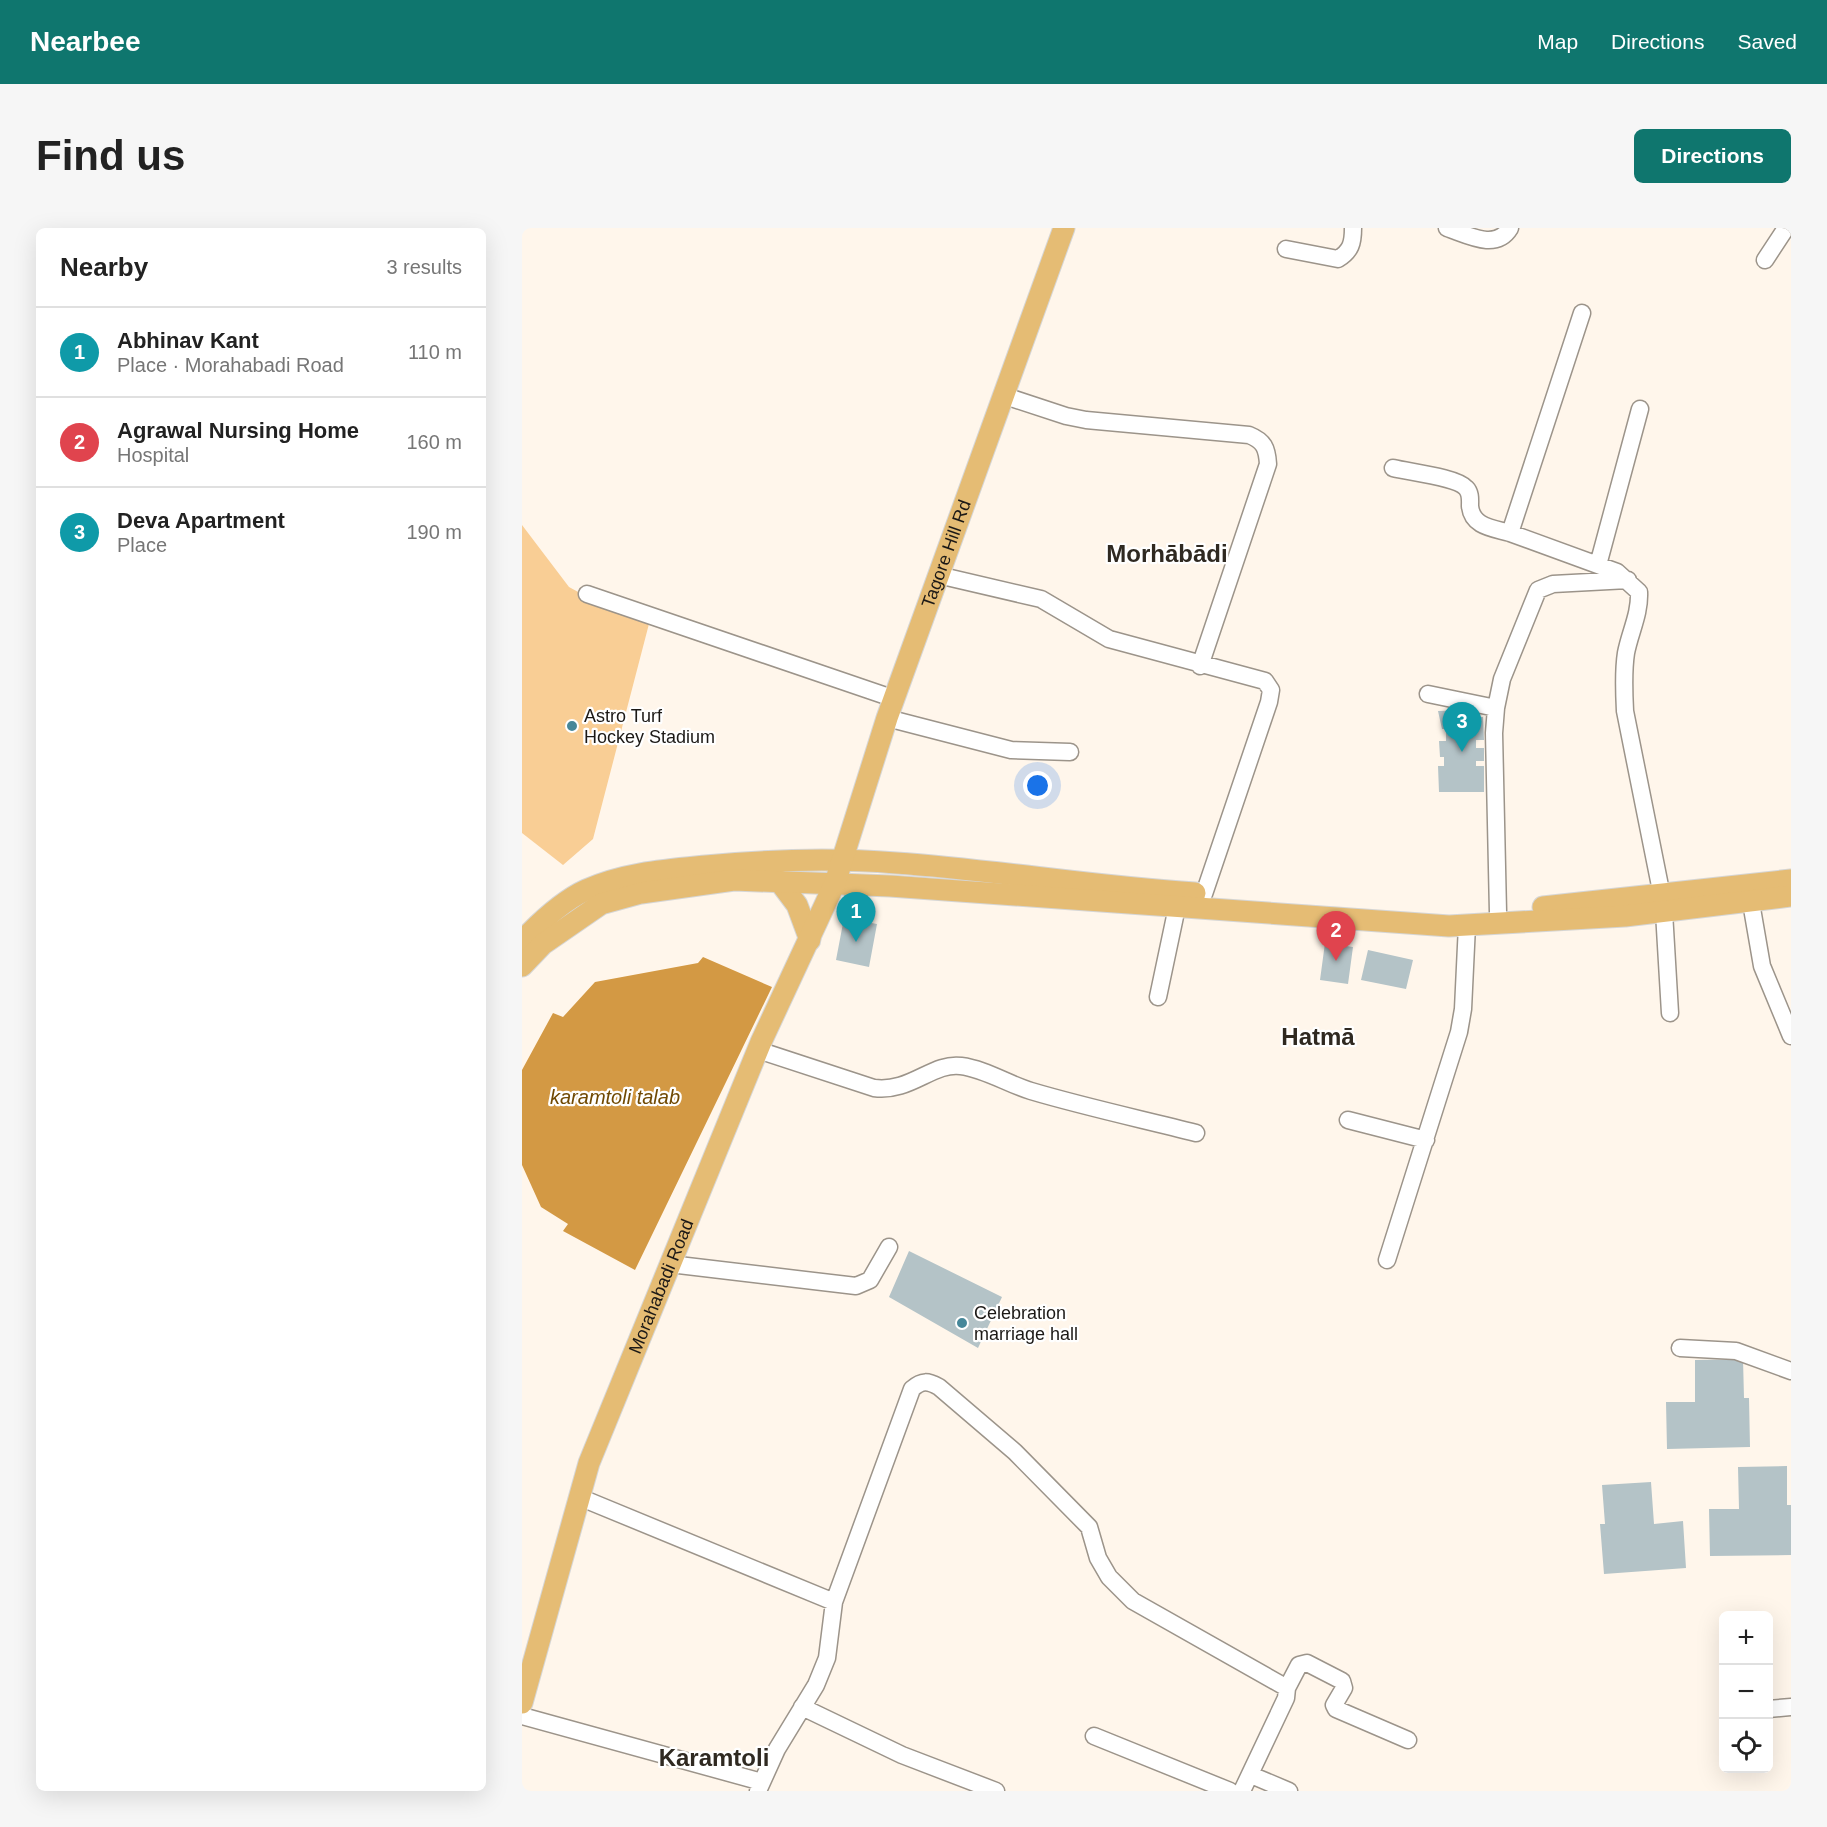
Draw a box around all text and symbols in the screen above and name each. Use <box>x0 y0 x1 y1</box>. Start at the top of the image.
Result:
text: Nearbee <box>30 26 141 57</box>
text: Map <box>1537 30 1578 53</box>
text: Directions <box>1611 30 1704 53</box>
text: Saved <box>1737 30 1797 53</box>
button: Directions <box>1634 129 1791 183</box>
text: Find us <box>36 132 185 179</box>
text: Nearby <box>60 252 148 282</box>
text: 3 results <box>386 256 462 278</box>
text: Abhinav Kant <box>117 328 259 353</box>
text: 1 <box>74 341 85 363</box>
text: 110 m <box>408 341 462 363</box>
text: Place · Morahabadi Road <box>117 354 344 376</box>
text: Agrawal Nursing Home <box>117 418 359 443</box>
text: 2 <box>74 431 85 453</box>
text: 160 m <box>406 431 462 453</box>
text: Hospital <box>117 444 189 466</box>
street label: Tagore Hill Rd <box>918 497 975 610</box>
text: Deva Apartment <box>117 508 285 533</box>
text: 3 <box>74 521 85 543</box>
text: 190 m <box>406 521 462 543</box>
text: Place <box>117 534 167 556</box>
district label: Morhābādi <box>1106 540 1228 567</box>
pin: 3 <box>1442 702 1482 752</box>
place label: Astro Turf Hockey Stadium <box>584 706 715 747</box>
marker: Astro Turf Hockey Stadium <box>565 719 579 733</box>
your location <box>1023 771 1052 800</box>
pin: 1 <box>836 892 876 942</box>
pin: 2 <box>1316 912 1356 961</box>
district label: Hatmā <box>1281 1023 1355 1050</box>
water label: karamtoli talab <box>550 1086 680 1108</box>
street label: Morahabadi Road <box>625 1216 698 1356</box>
place label: Celebration marriage hall <box>974 1303 1078 1344</box>
marker: Celebration marriage hall <box>955 1316 969 1330</box>
map controls <box>1719 1611 1773 1773</box>
button: + <box>1719 1611 1773 1665</box>
button: − <box>1719 1665 1773 1719</box>
button: locate <box>1719 1719 1773 1773</box>
district label: Karamtoli <box>659 1744 769 1771</box>

